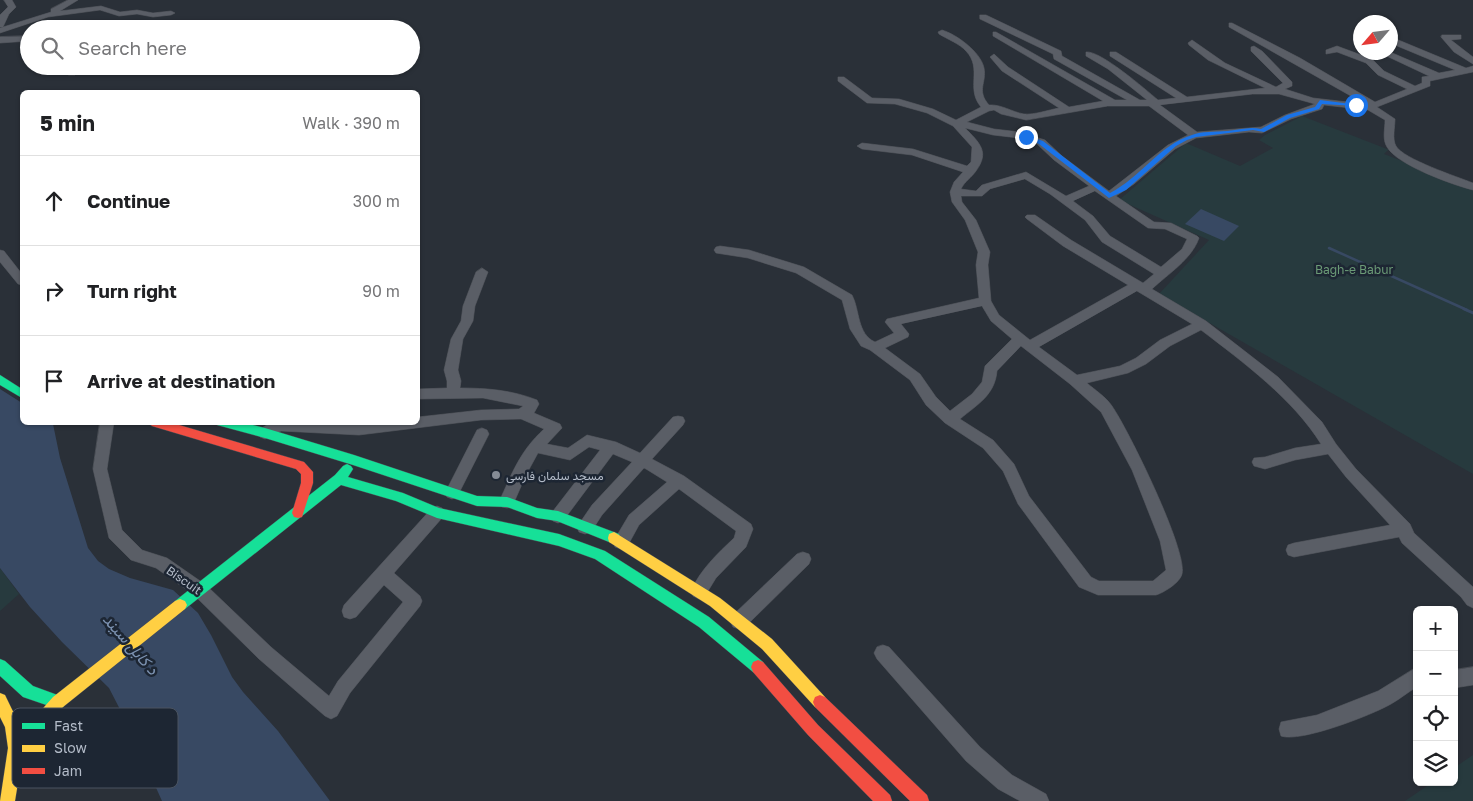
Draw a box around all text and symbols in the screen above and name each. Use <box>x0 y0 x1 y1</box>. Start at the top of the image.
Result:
north arrow <box>1353 15 1398 60</box>
search box <box>20 20 420 75</box>
icon: search <box>38 34 66 62</box>
text: Search here <box>78 36 187 59</box>
route start <box>1345 94 1368 117</box>
text: 5 min <box>40 110 95 136</box>
text: Walk · 390 m <box>302 113 400 133</box>
route end <box>1015 126 1038 149</box>
icon: ahead <box>40 187 68 215</box>
text: Continue <box>87 189 170 212</box>
text: 300 m <box>353 191 400 211</box>
park label: Bagh-e Babur <box>1315 262 1393 277</box>
icon: right <box>40 277 68 305</box>
text: Turn right <box>87 279 177 302</box>
text: 90 m <box>362 281 400 301</box>
icon: arrive <box>40 367 68 395</box>
text: Arrive at destination <box>87 369 275 392</box>
place label: مسجد سلمان فارسی <box>506 468 604 484</box>
marker: مسجد سلمان فارسی <box>490 469 502 481</box>
street label: Biscuit <box>164 563 205 598</box>
map controls <box>1413 606 1458 786</box>
button: + <box>1413 606 1458 651</box>
water label: د کابل سيند <box>99 609 163 679</box>
button: − <box>1413 651 1458 696</box>
button: locate <box>1413 696 1458 741</box>
legend <box>12 708 178 788</box>
text: Fast <box>54 717 83 734</box>
text: Slow <box>54 739 87 756</box>
button: layers <box>1413 741 1458 786</box>
text: Jam <box>54 762 82 779</box>

